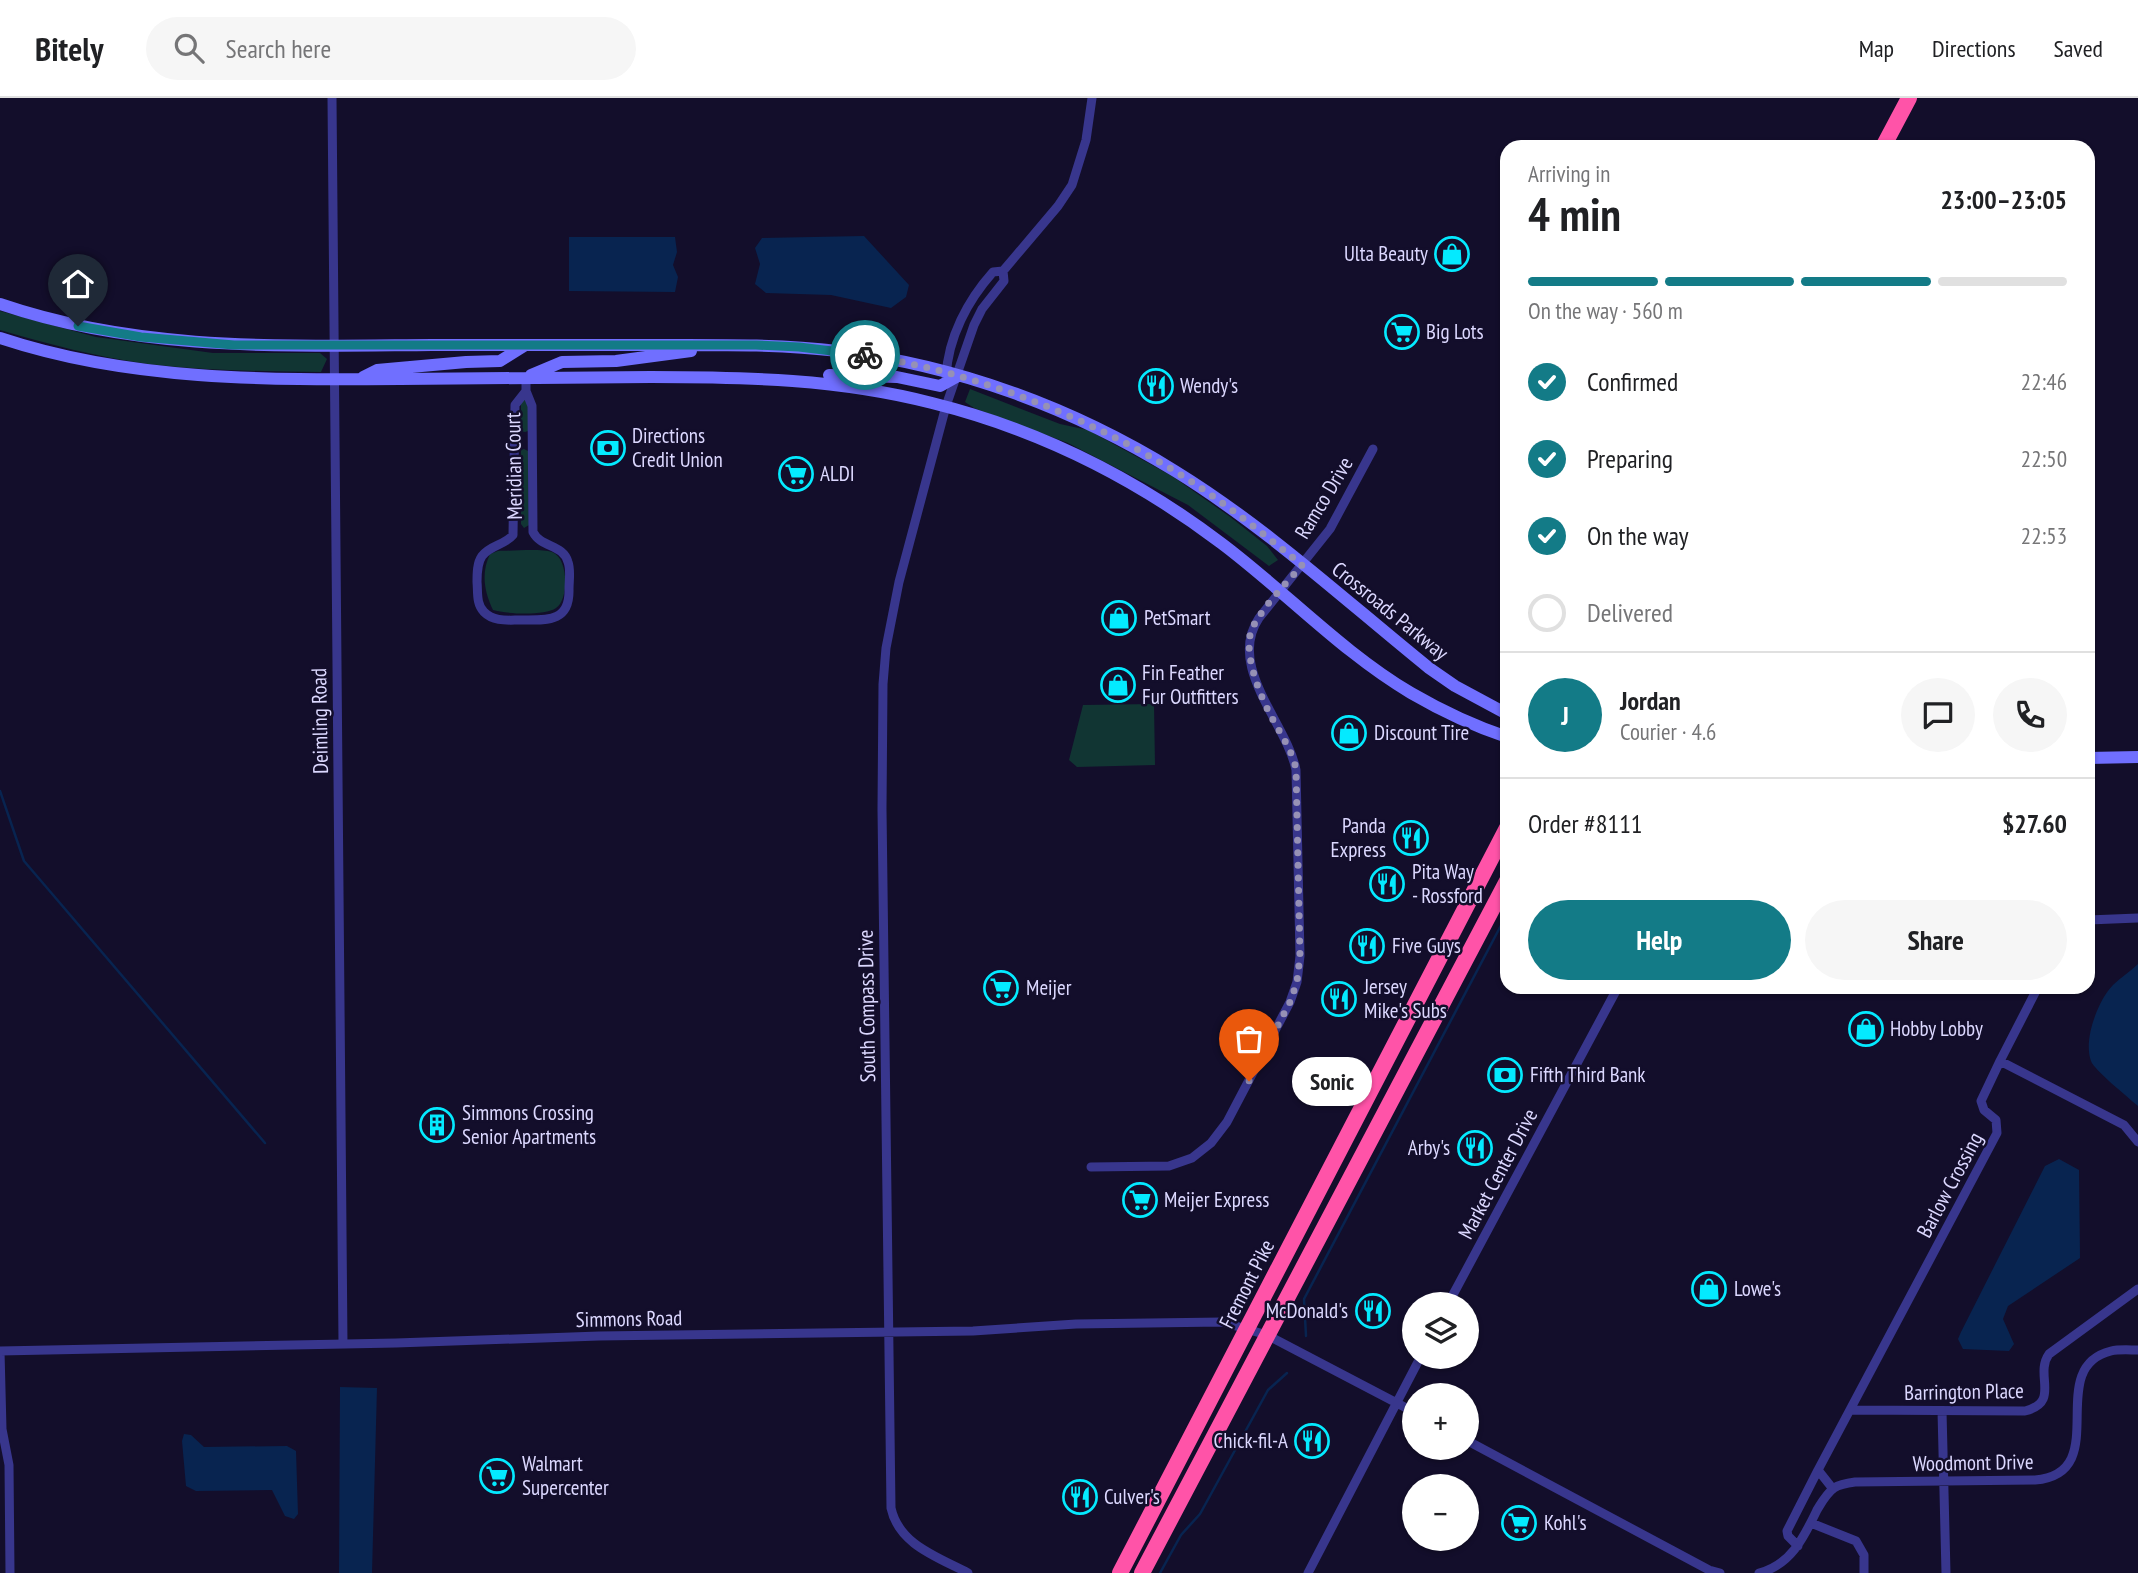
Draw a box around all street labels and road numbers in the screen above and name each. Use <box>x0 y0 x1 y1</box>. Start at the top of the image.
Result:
street label: Meridian Court <box>499 412 528 520</box>
street label: Ramco Drive <box>1289 452 1359 544</box>
street label: Crossroads Parkway <box>1327 555 1454 666</box>
street label: Deimling Road <box>305 668 334 774</box>
street label: South Compass Drive <box>852 929 881 1083</box>
street label: Market Center Drive <box>1452 1104 1543 1244</box>
street label: Barlow Crossing <box>1911 1127 1989 1242</box>
street label: Fremont Pike <box>1213 1235 1280 1333</box>
street label: Simmons Road <box>575 1304 683 1333</box>
street label: Barrington Place <box>1904 1377 2024 1406</box>
street label: Woodmont Drive <box>1912 1448 2034 1477</box>

